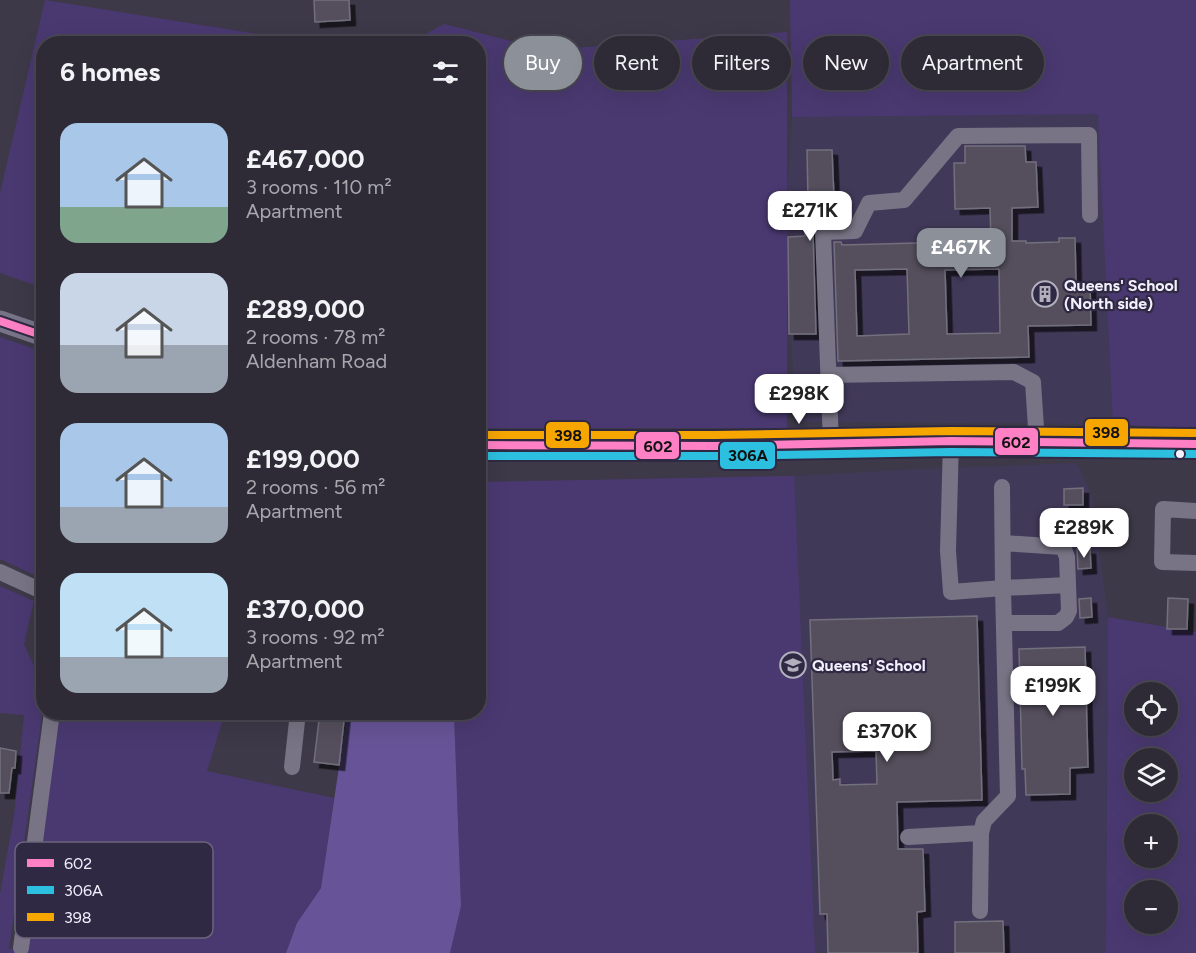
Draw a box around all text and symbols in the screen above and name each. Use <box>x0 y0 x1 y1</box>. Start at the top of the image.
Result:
chip: Buy <box>504 36 582 90</box>
chip: Rent <box>594 36 680 90</box>
chip: Filters <box>692 36 791 90</box>
chip: New <box>803 36 889 90</box>
chip: Apartment <box>901 36 1044 90</box>
text: 6 homes <box>60 56 160 88</box>
icon: filters <box>429 56 462 89</box>
text: £467,000 <box>246 143 365 175</box>
icon: home <box>108 147 180 219</box>
text: 3 rooms · 110 m² <box>246 175 392 199</box>
pin: £271K <box>768 191 852 242</box>
text: £271K <box>782 198 838 222</box>
text: Apartment <box>246 199 343 223</box>
pin: £467K <box>919 228 1003 279</box>
text: £467K <box>931 235 991 259</box>
place label: Queens' School (North side) <box>1064 276 1178 313</box>
building icon: Queens' School (North side) <box>1030 279 1060 309</box>
text: £289,000 <box>246 293 365 325</box>
icon: home <box>108 297 180 369</box>
text: 2 rooms · 78 m² <box>246 325 386 349</box>
text: Aldenham Road <box>246 349 387 373</box>
pin: £298K <box>757 374 841 425</box>
text: £298K <box>769 381 829 405</box>
line badge: 398 <box>1084 418 1129 447</box>
line badge: 398 <box>545 421 590 449</box>
text: 398 <box>1092 423 1120 442</box>
text: 398 <box>554 426 582 445</box>
line badge: 602 <box>994 427 1039 456</box>
line badge: 602 <box>635 431 680 460</box>
text: 602 <box>1002 433 1030 452</box>
text: 602 <box>644 437 672 456</box>
line badge: 306A <box>719 441 776 470</box>
text: £199,000 <box>246 443 360 475</box>
text: 306A <box>728 446 769 465</box>
icon: home <box>108 447 180 519</box>
unlabelled marker <box>1174 448 1186 460</box>
text: 2 rooms · 56 m² <box>246 475 385 499</box>
text: Apartment <box>246 499 343 523</box>
pin: £289K <box>1042 508 1126 559</box>
text: £289K <box>1054 515 1114 539</box>
text: £370,000 <box>246 593 364 625</box>
icon: home <box>108 597 180 669</box>
text: 3 rooms · 92 m² <box>246 625 385 649</box>
text: Apartment <box>246 649 343 673</box>
school or university icon: Queens' School <box>778 650 808 680</box>
place label: Queens' School <box>812 656 926 675</box>
pin: £199K <box>1011 666 1095 717</box>
text: £199K <box>1025 673 1081 697</box>
map controls <box>1124 682 1178 934</box>
button: locate <box>1124 682 1178 736</box>
pin: £370K <box>845 712 929 763</box>
text: £370K <box>857 719 917 743</box>
button: layers <box>1124 748 1178 802</box>
button: + <box>1124 814 1178 868</box>
legend <box>15 842 213 938</box>
text: 602 <box>64 854 92 873</box>
button: − <box>1124 880 1178 934</box>
text: 306A <box>64 881 103 900</box>
text: 398 <box>64 908 92 927</box>

